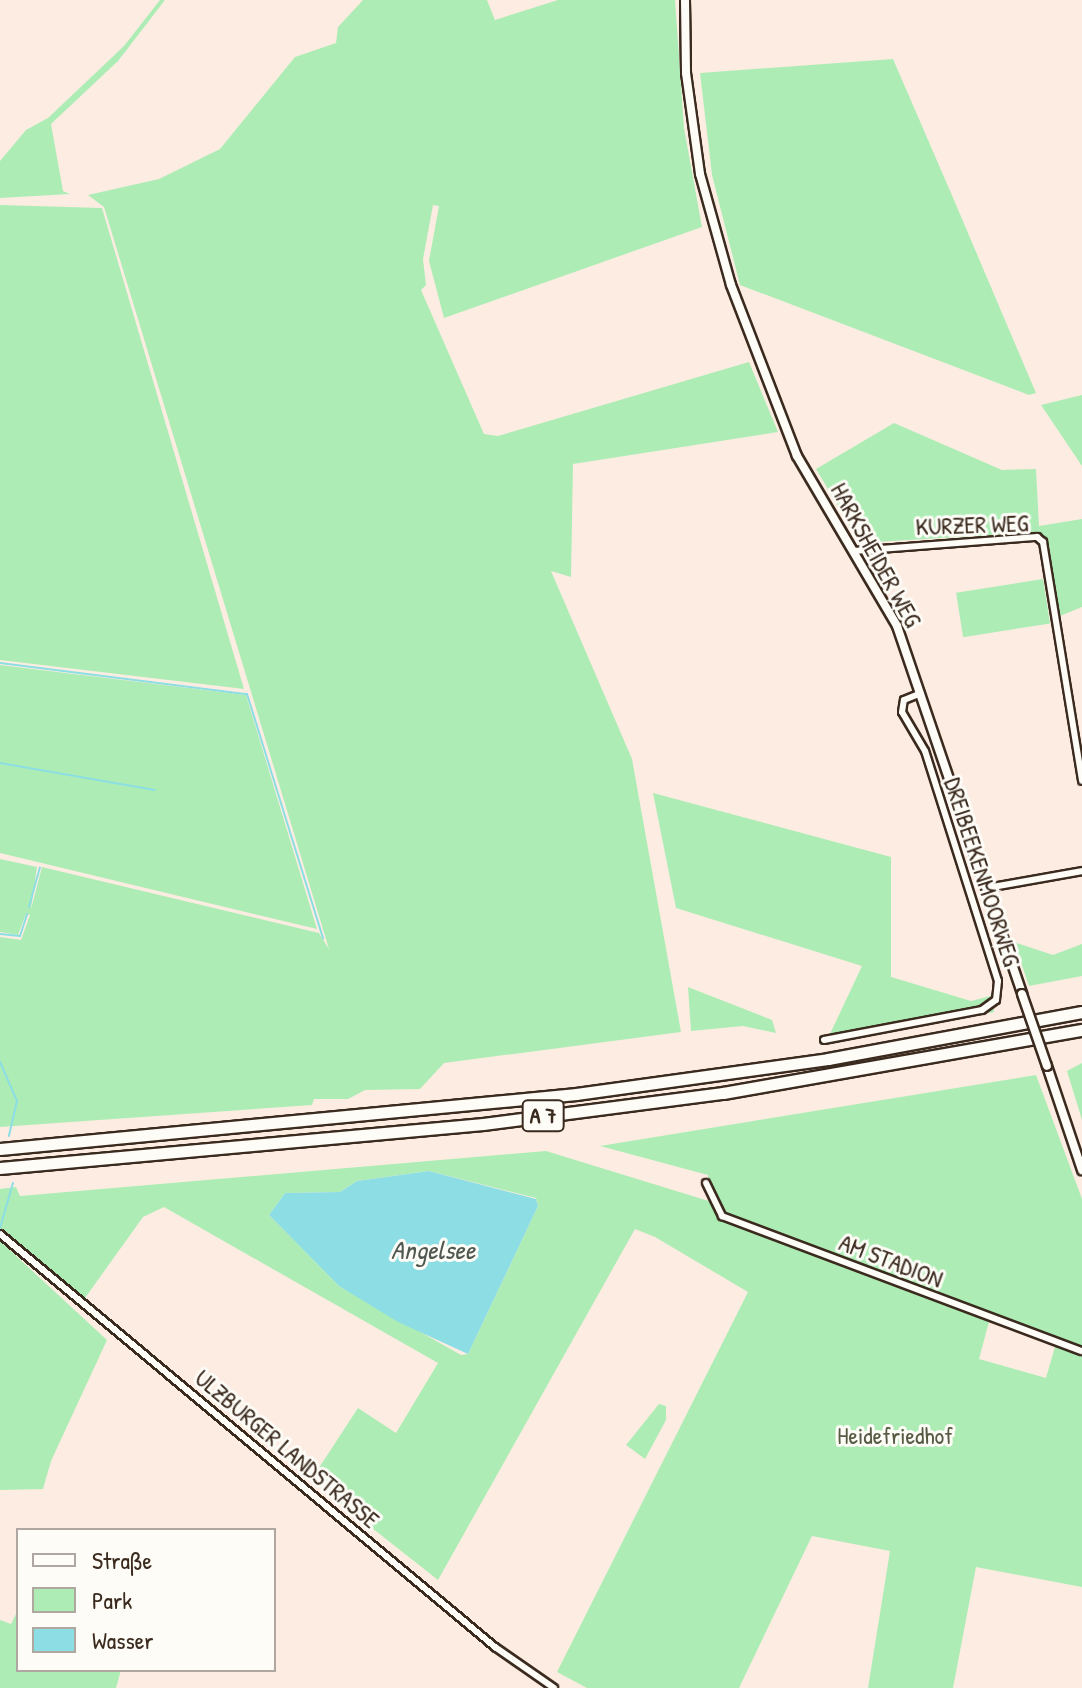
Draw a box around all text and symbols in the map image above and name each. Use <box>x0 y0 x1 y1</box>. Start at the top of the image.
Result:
street label: HARKSHEIDER WEG <box>825 478 927 632</box>
street label: KURZER WEG <box>915 509 1029 541</box>
street label: DREIBEEKENMOORWEG <box>938 774 1026 970</box>
road number: A 7 <box>521 1098 565 1134</box>
street label: AM STADION <box>835 1228 947 1294</box>
water label: Angelsee <box>391 1234 475 1266</box>
street label: ULZBURGER LANDSTRASSE <box>189 1364 385 1534</box>
park label: Heidefriedhof <box>837 1422 953 1450</box>
legend <box>16 1528 276 1672</box>
text: Straße <box>92 1544 152 1576</box>
text: Park <box>92 1584 132 1616</box>
text: Wasser <box>92 1624 153 1656</box>

